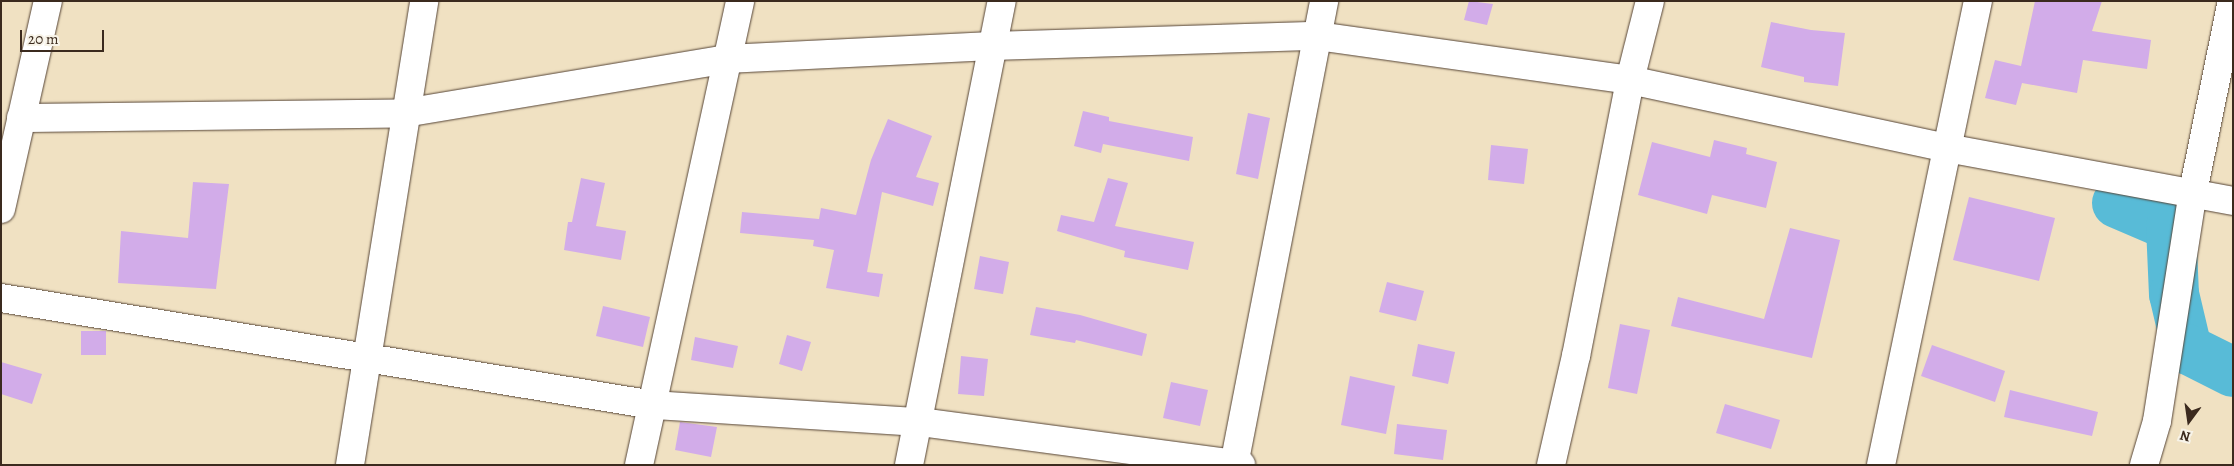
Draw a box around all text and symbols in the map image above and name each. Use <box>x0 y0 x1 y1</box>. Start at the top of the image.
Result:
scale bar <box>22 20 106 52</box>
text: 20 m <box>28 29 59 49</box>
north arrow <box>2164 396 2214 446</box>
text: N <box>2178 426 2193 446</box>

